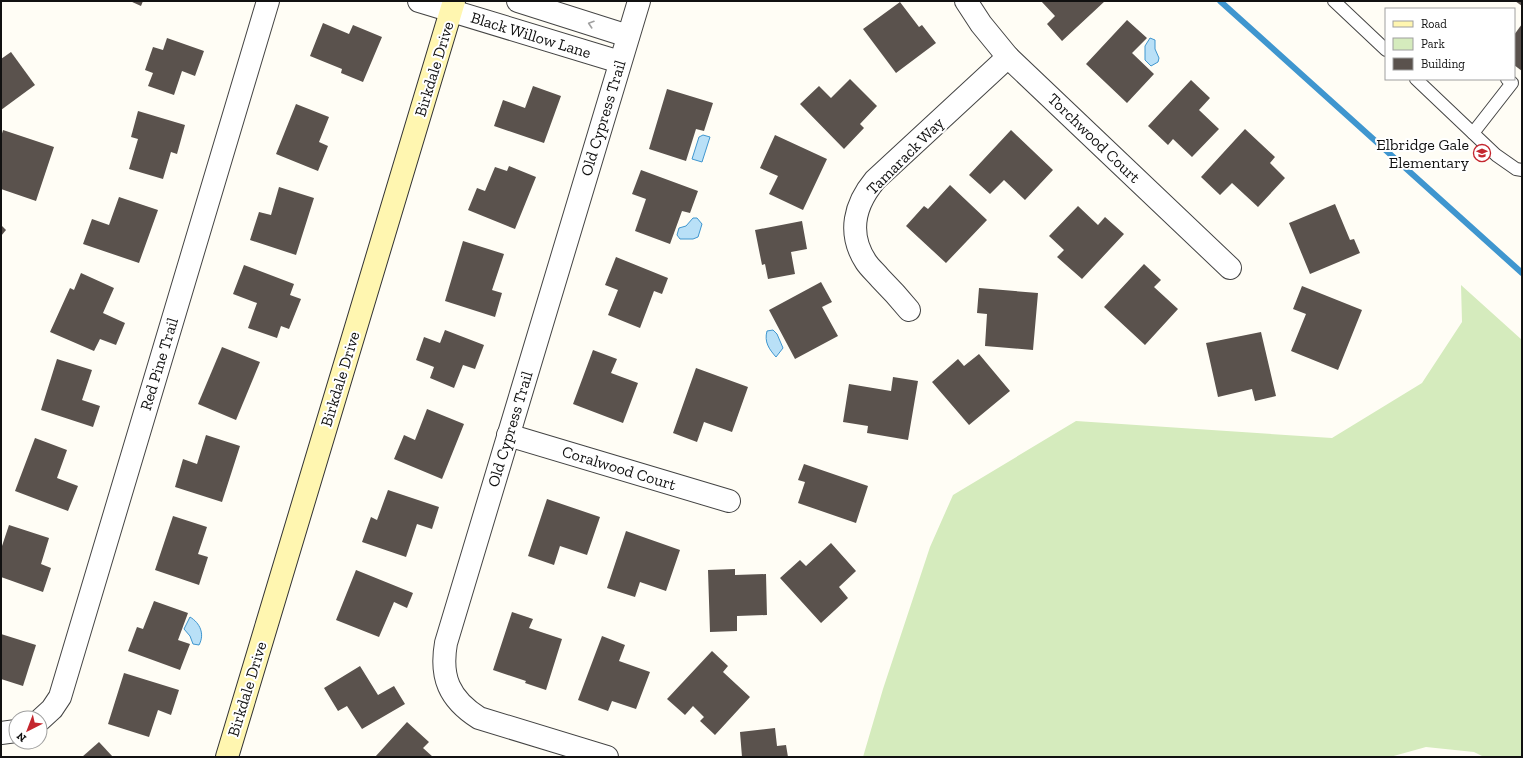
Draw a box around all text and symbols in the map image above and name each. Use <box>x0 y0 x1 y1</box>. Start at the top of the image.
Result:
street label: Black Willow Lane <box>469 8 593 62</box>
legend <box>1385 8 1515 80</box>
text: Road <box>1421 17 1447 31</box>
street label: Birkdale Drive <box>411 19 457 119</box>
one-way arrow <box>588 21 595 29</box>
text: Park <box>1421 37 1446 51</box>
text: Building <box>1421 57 1465 71</box>
street label: Old Cypress Trail <box>576 58 630 178</box>
street label: Torchwood Court <box>1044 89 1144 187</box>
street label: Tamarack Way <box>862 113 948 199</box>
place label: Elbridge Gale Elementary <box>1376 135 1470 172</box>
school or university icon: Elbridge Gale Elementary <box>1472 143 1492 163</box>
street label: Red Pine Trail <box>136 315 182 413</box>
street label: Birkdale Drive <box>317 329 363 429</box>
street label: Old Cypress Trail <box>483 369 537 489</box>
street label: Coralwood Court <box>560 442 678 494</box>
street label: Birkdale Drive <box>224 639 270 739</box>
north arrow <box>8 710 48 750</box>
text: N <box>14 729 29 745</box>

